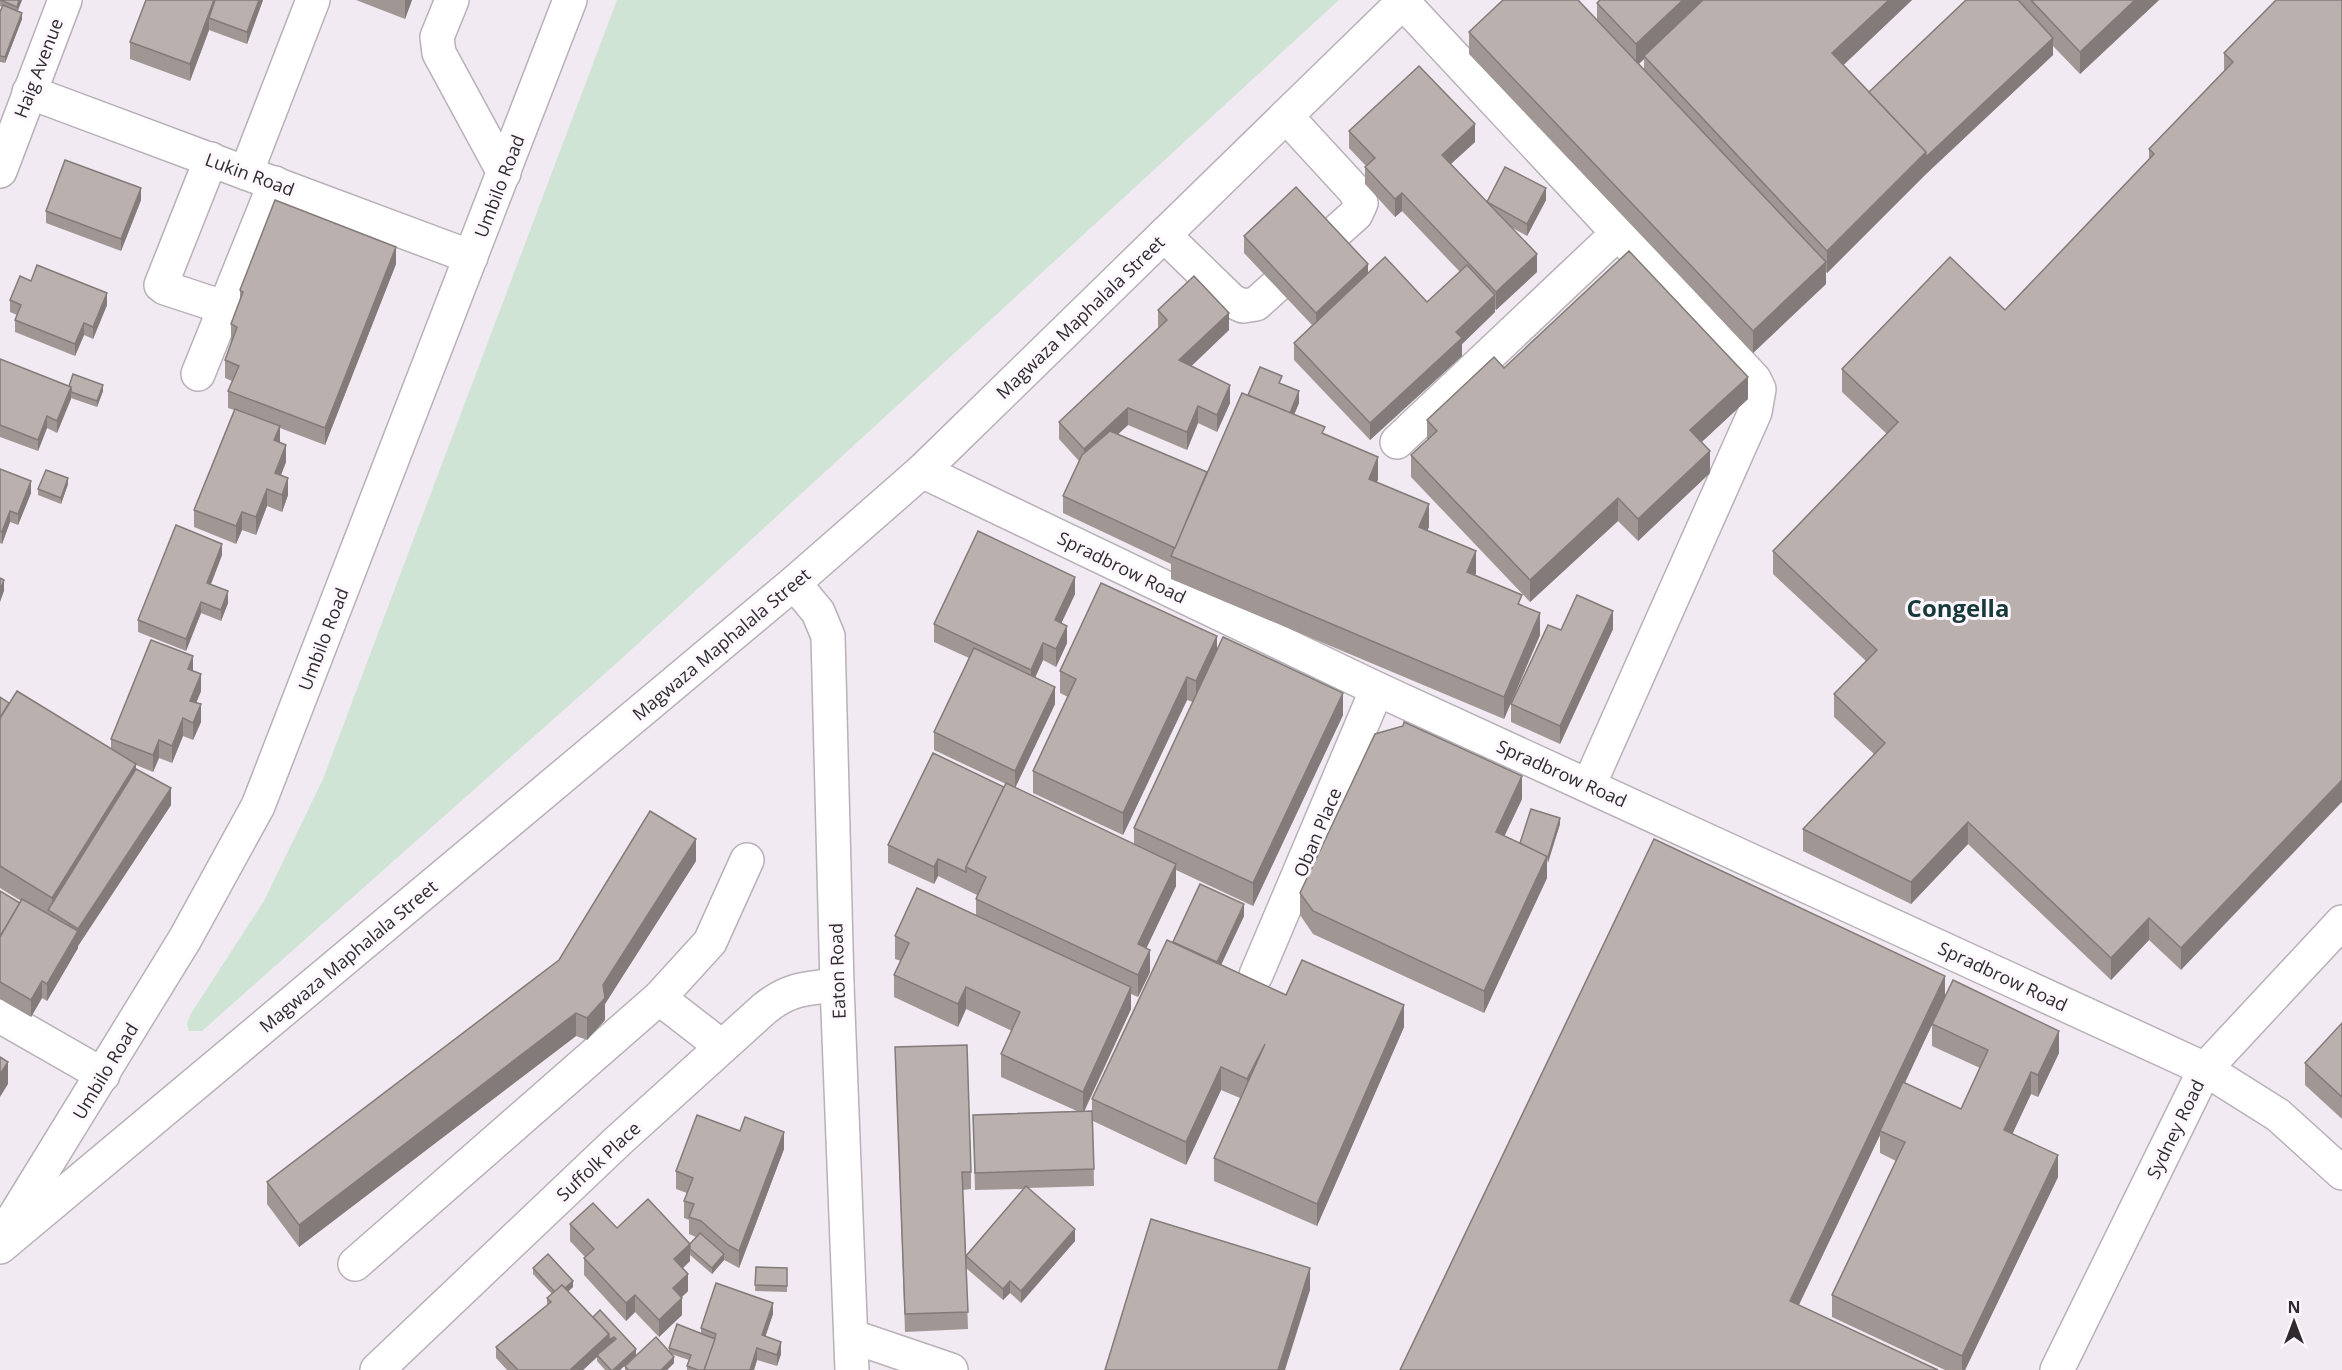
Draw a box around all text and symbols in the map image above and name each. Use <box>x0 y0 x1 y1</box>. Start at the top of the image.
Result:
street label: Haig Avenue <box>8 15 68 121</box>
street label: Umbilo Road <box>468 131 530 241</box>
street label: Lukin Road <box>202 147 298 201</box>
street label: Magwaza Maphalala Street <box>991 230 1169 404</box>
street label: Spradbrow Road <box>1054 526 1190 608</box>
street label: Magwaza Maphalala Street <box>627 562 815 726</box>
street label: Umbilo Road <box>292 584 354 694</box>
district label: Congella <box>1907 591 2009 624</box>
street label: Spradbrow Road <box>1493 734 1631 812</box>
street label: Oban Place <box>1287 784 1347 880</box>
street label: Magwaza Maphalala Street <box>254 874 442 1038</box>
street label: Eaton Road <box>823 923 851 1019</box>
street label: Spradbrow Road <box>1934 936 2072 1016</box>
street label: Umbilo Road <box>67 1018 143 1124</box>
street label: Sydney Road <box>2141 1075 2209 1183</box>
street label: Suffolk Place <box>551 1116 645 1206</box>
north arrow <box>2264 1292 2324 1352</box>
text: N <box>2287 1296 2301 1318</box>

